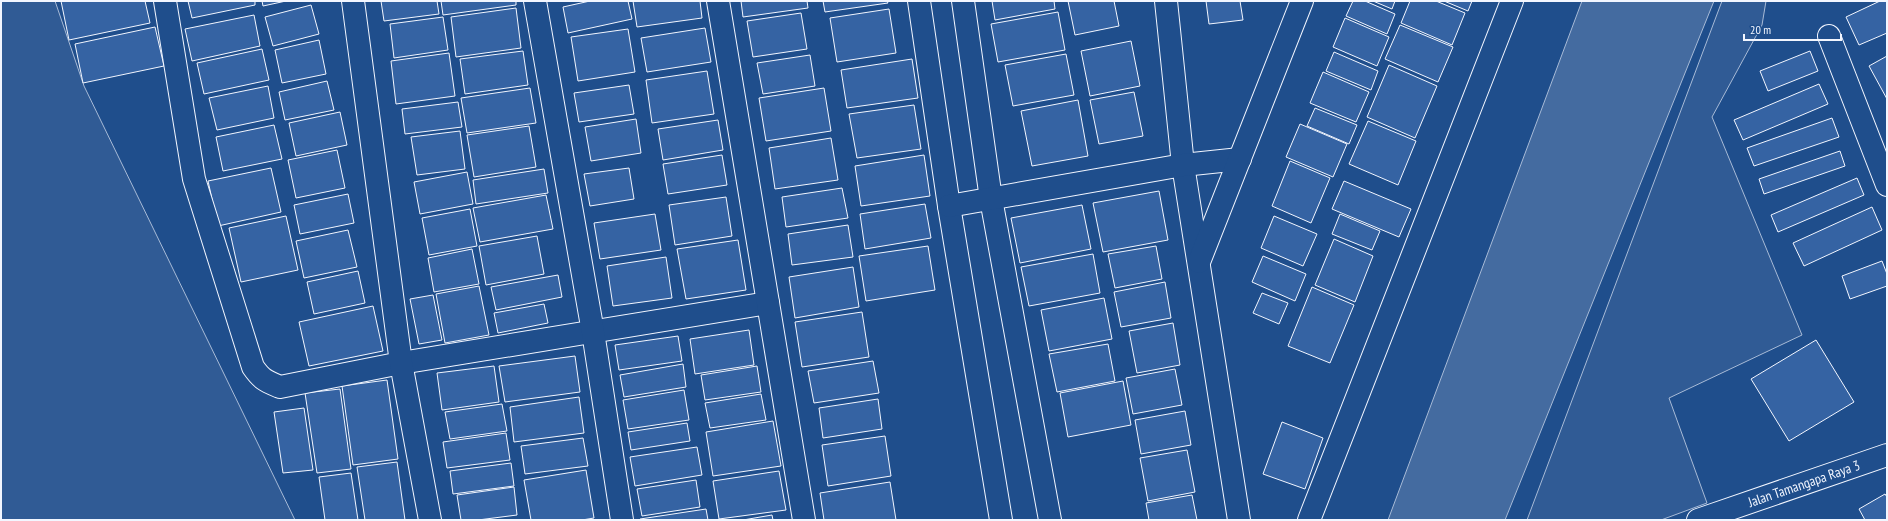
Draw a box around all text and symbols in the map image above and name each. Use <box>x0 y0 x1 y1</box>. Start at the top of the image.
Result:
scale bar <box>1744 16 1841 42</box>
text: 20 m <box>1750 22 1771 37</box>
street label: Jalan Tamangapa Raya 3 <box>1745 456 1862 511</box>

